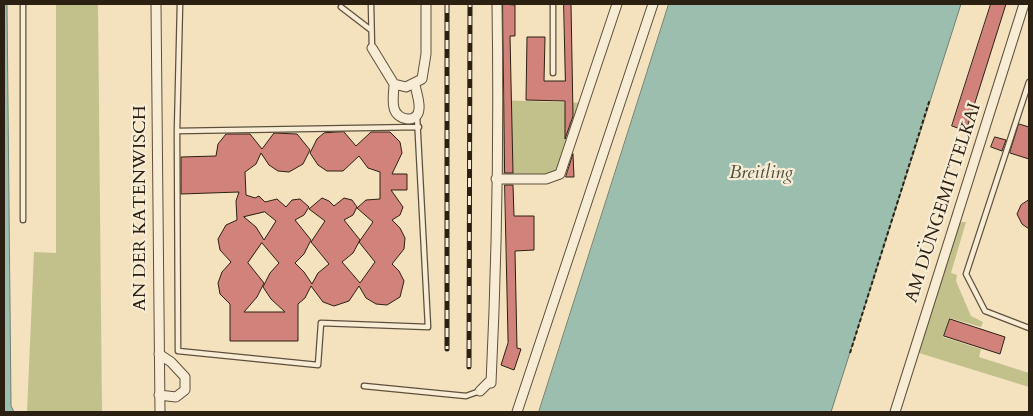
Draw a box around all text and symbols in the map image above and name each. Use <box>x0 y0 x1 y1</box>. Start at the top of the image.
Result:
street label: AM DÜNGEMITTELKAI <box>902 101 986 305</box>
street label: AN DER KATENWISCH <box>130 105 152 311</box>
water label: Breitling <box>729 163 793 185</box>

